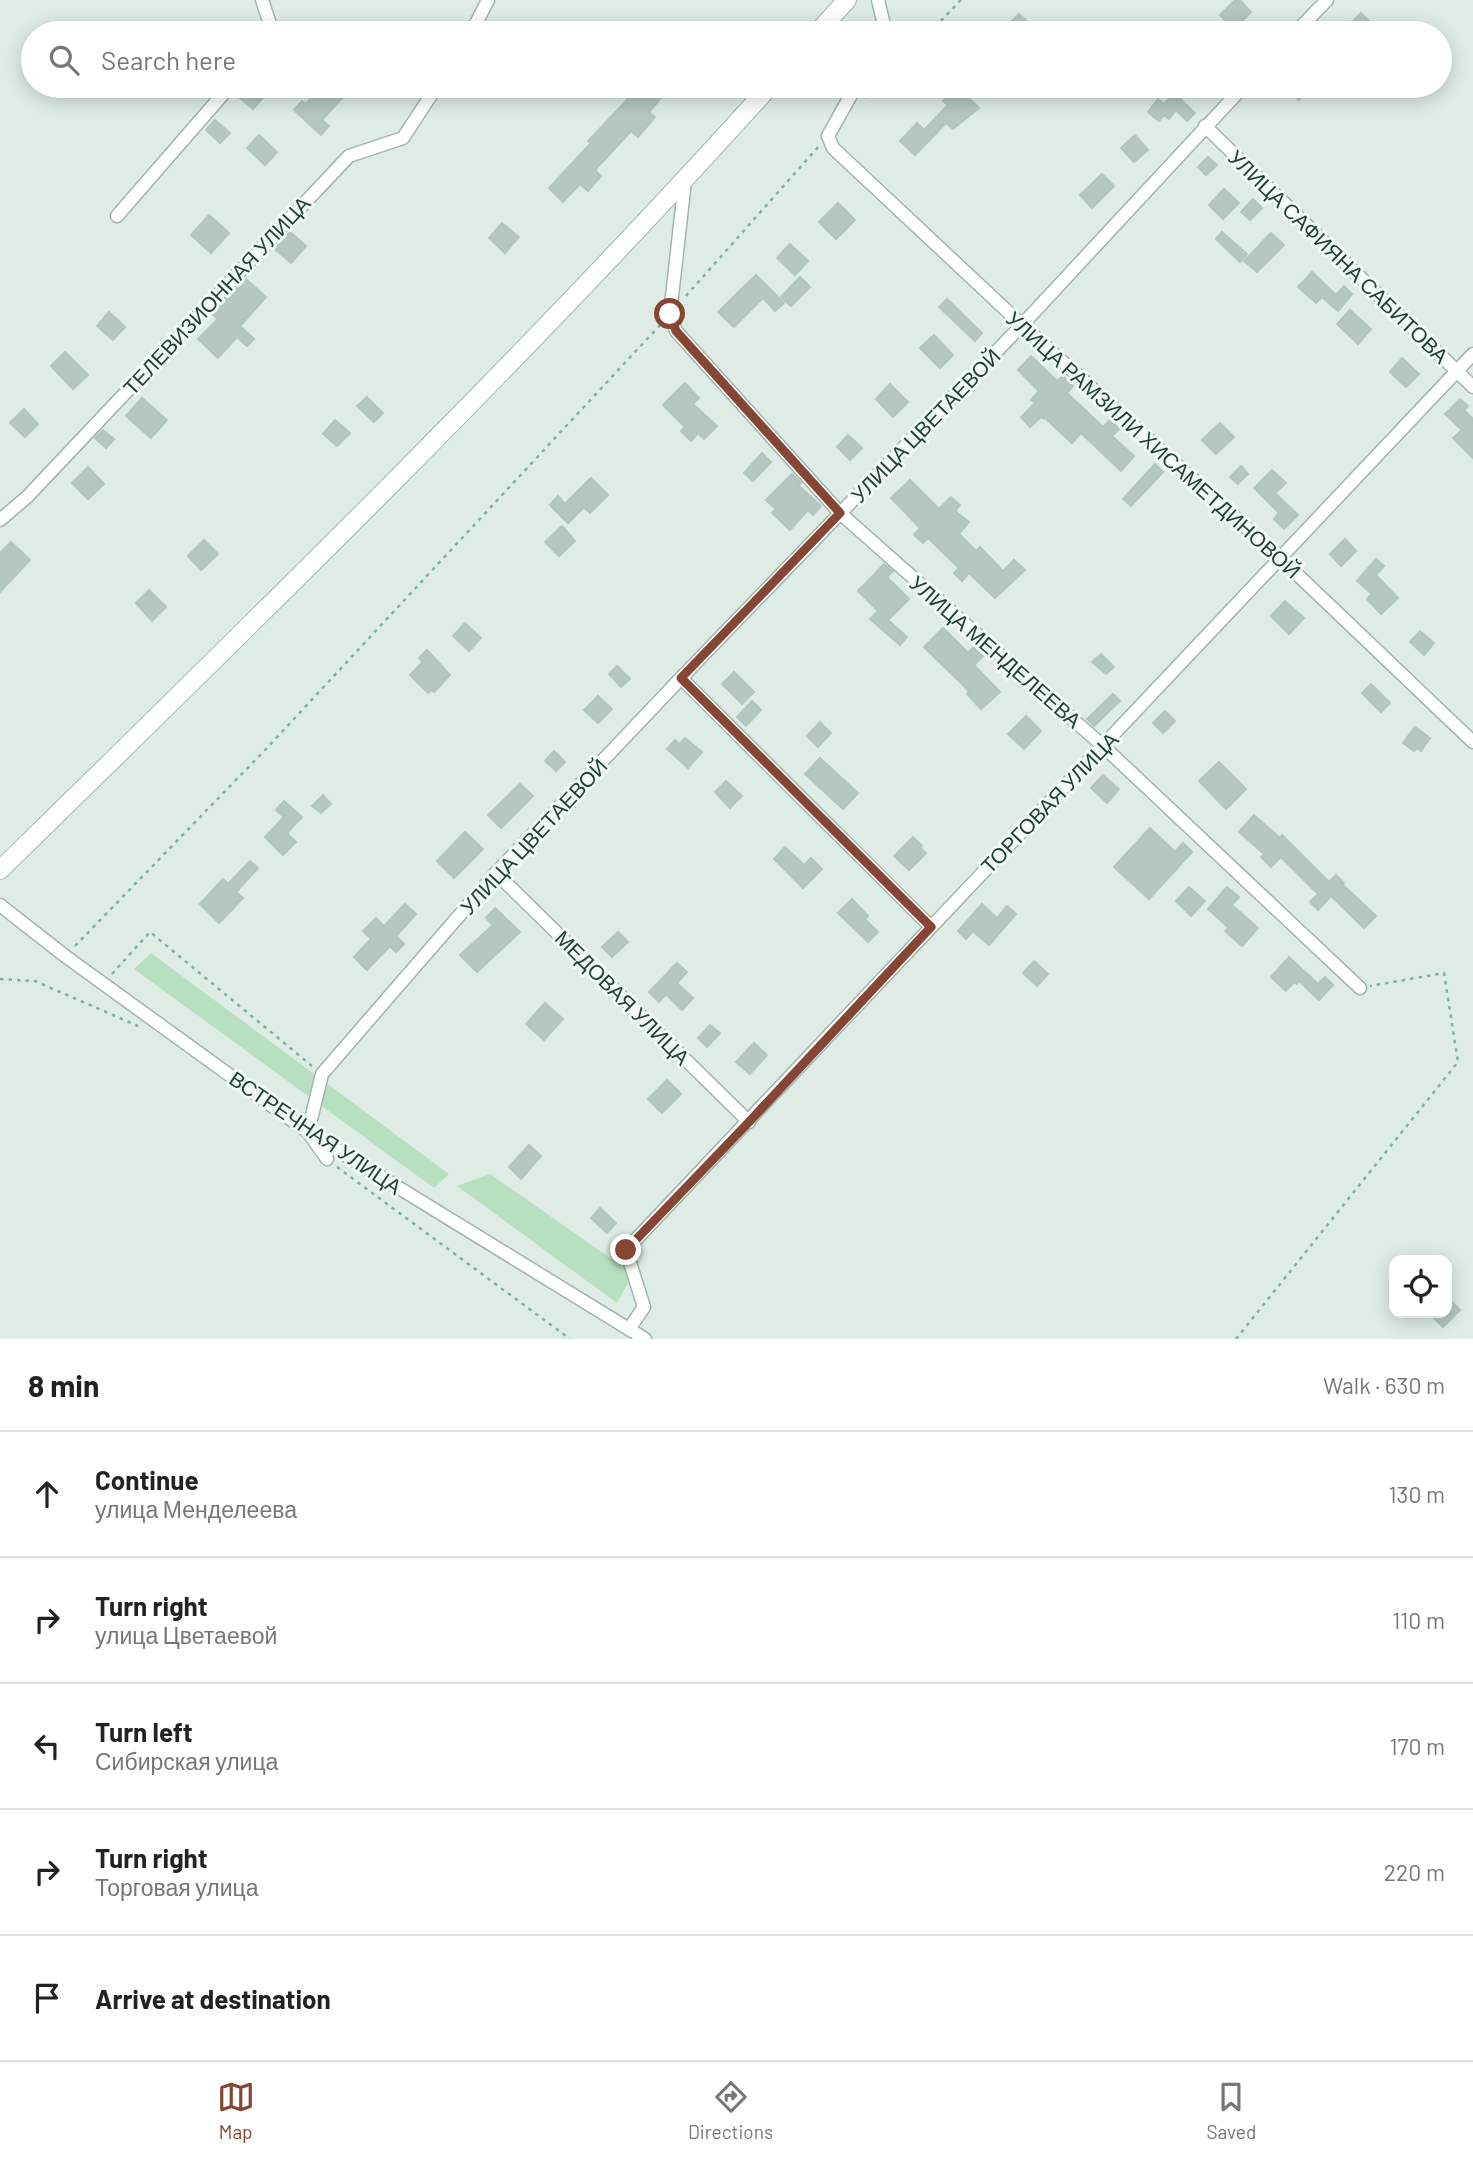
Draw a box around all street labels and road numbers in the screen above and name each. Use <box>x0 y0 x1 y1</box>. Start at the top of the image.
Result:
street label: УЛИЦА САФИЯНА САБИТОВА <box>1224 144 1454 368</box>
street label: ТЕЛЕВИЗИОННАЯ УЛИЦА <box>117 190 315 400</box>
street label: УЛИЦА РАМЗИЛИ ХИСАМЕТДИНОВОЙ <box>1002 305 1306 583</box>
street label: УЛИЦА ЦВЕТАЕВОЙ <box>845 343 1005 507</box>
street label: УЛИЦА МЕНДЕЛЕЕВА <box>905 570 1087 732</box>
street label: ТОРГОВАЯ УЛИЦА <box>975 726 1123 878</box>
street label: УЛИЦА ЦВЕТАЕВОЙ <box>454 753 612 919</box>
street label: МЕДОВАЯ УЛИЦА <box>551 925 695 1069</box>
street label: ВСТРЕЧНАЯ УЛИЦА <box>225 1065 407 1199</box>

